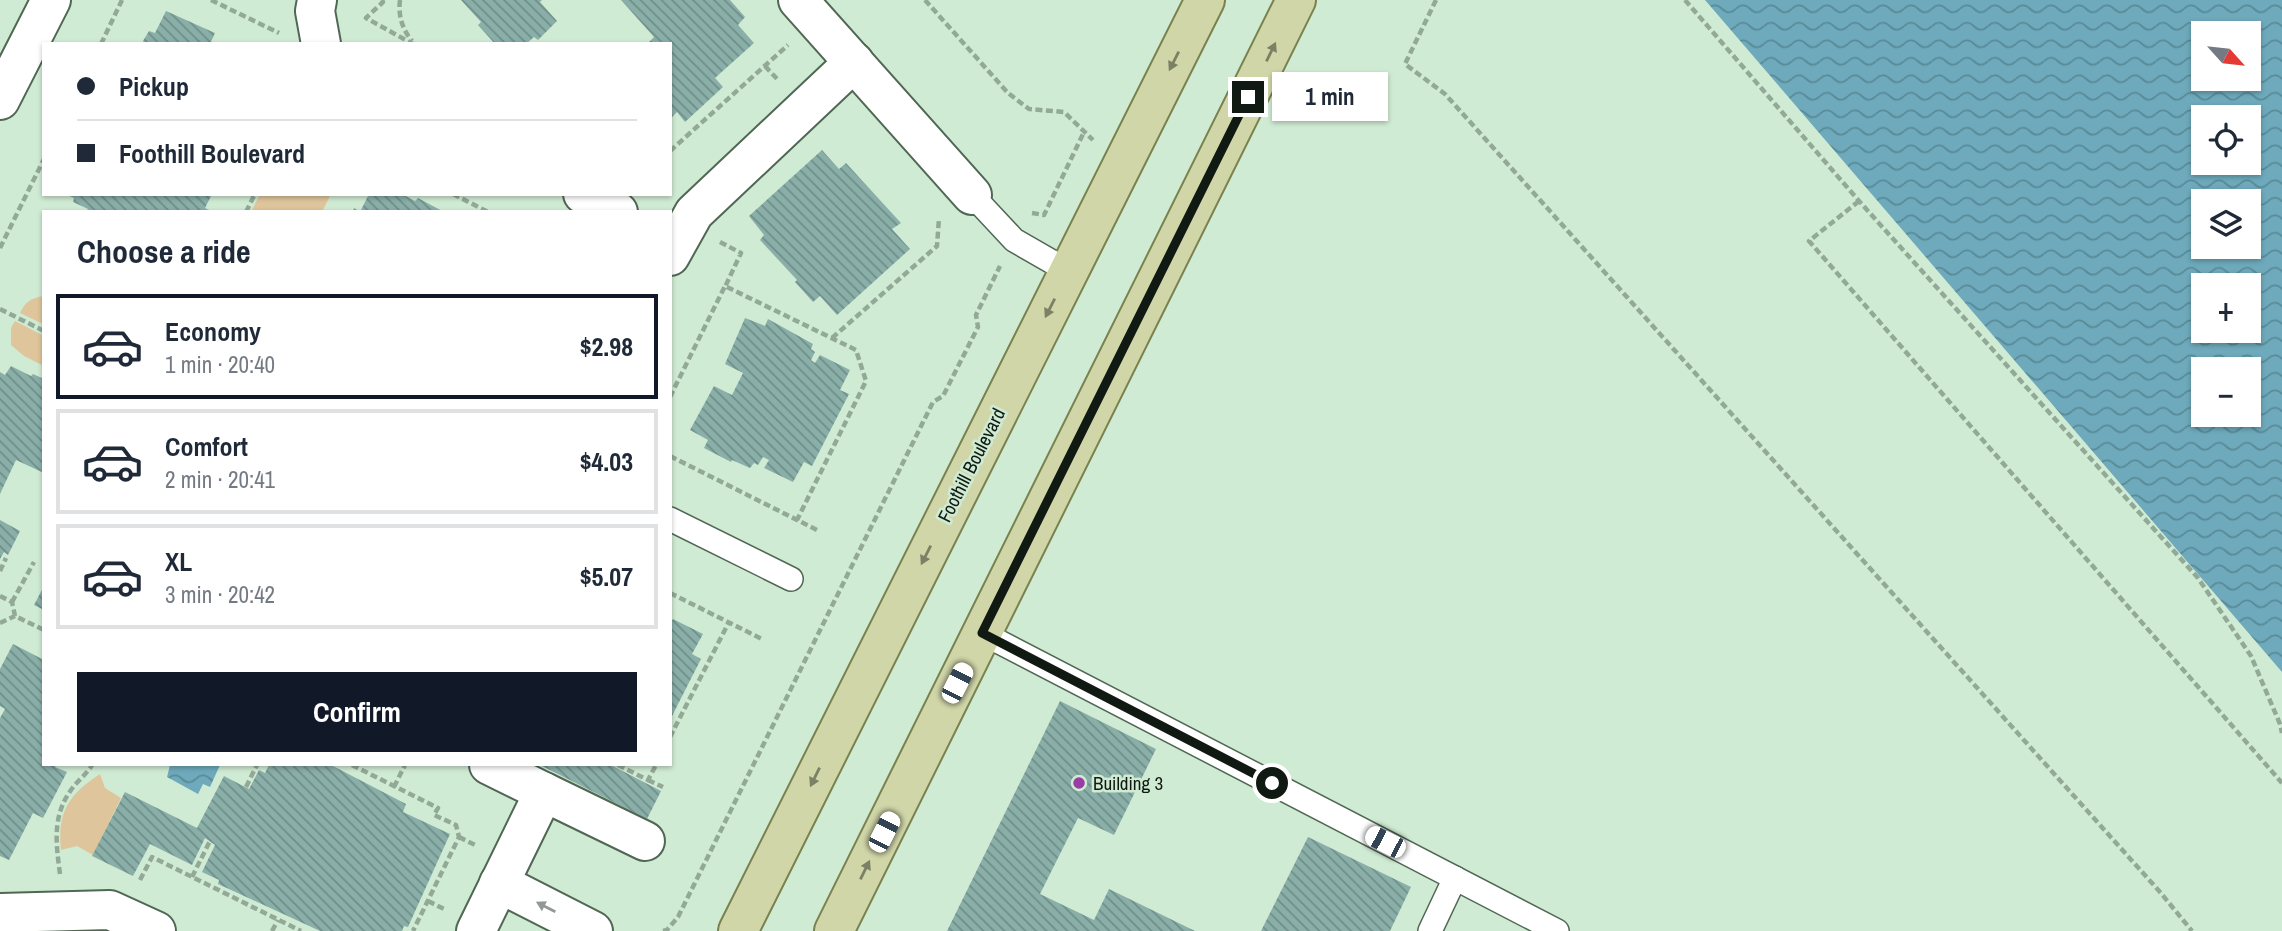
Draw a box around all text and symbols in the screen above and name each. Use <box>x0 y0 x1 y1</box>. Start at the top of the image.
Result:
north arrow <box>2191 21 2261 91</box>
map controls <box>2191 21 2261 427</box>
one-way arrow <box>1265 42 1276 62</box>
one-way arrow <box>1168 51 1179 71</box>
text: Pickup <box>119 69 189 104</box>
callout: 1 min <box>1272 72 1388 122</box>
route end <box>1232 81 1264 113</box>
text: 1 min <box>1305 81 1355 112</box>
button: locate <box>2191 105 2261 175</box>
text: Foothill Boulevard <box>119 136 305 171</box>
button: layers <box>2191 189 2261 259</box>
text: Choose a ride <box>77 230 251 273</box>
button: + <box>2191 273 2261 343</box>
one-way arrow <box>1044 298 1055 318</box>
text: Economy <box>165 314 261 349</box>
icon: car <box>81 315 144 378</box>
text: $2.98 <box>580 329 633 364</box>
text: 1 min · 20:40 <box>165 349 275 380</box>
button: − <box>2191 357 2261 427</box>
street label: Foothill Boulevard <box>931 403 1011 527</box>
text: Comfort <box>165 429 248 464</box>
icon: car <box>81 430 144 493</box>
text: $4.03 <box>580 444 633 479</box>
text: 2 min · 20:41 <box>165 464 275 495</box>
text: XL <box>165 544 192 579</box>
icon: car <box>81 545 144 608</box>
one-way arrow <box>920 545 931 565</box>
text: $5.07 <box>580 559 633 594</box>
text: 3 min · 20:42 <box>165 579 275 610</box>
car <box>939 660 976 706</box>
button: Confirm <box>77 672 637 752</box>
one-way arrow <box>809 767 820 787</box>
route start <box>1256 767 1288 799</box>
place label: Building 3 <box>1093 770 1163 796</box>
marker: Building 3 <box>1071 775 1087 791</box>
car <box>866 809 903 855</box>
car <box>1362 823 1409 861</box>
one-way arrow <box>859 860 870 880</box>
one-way arrow <box>536 902 556 913</box>

